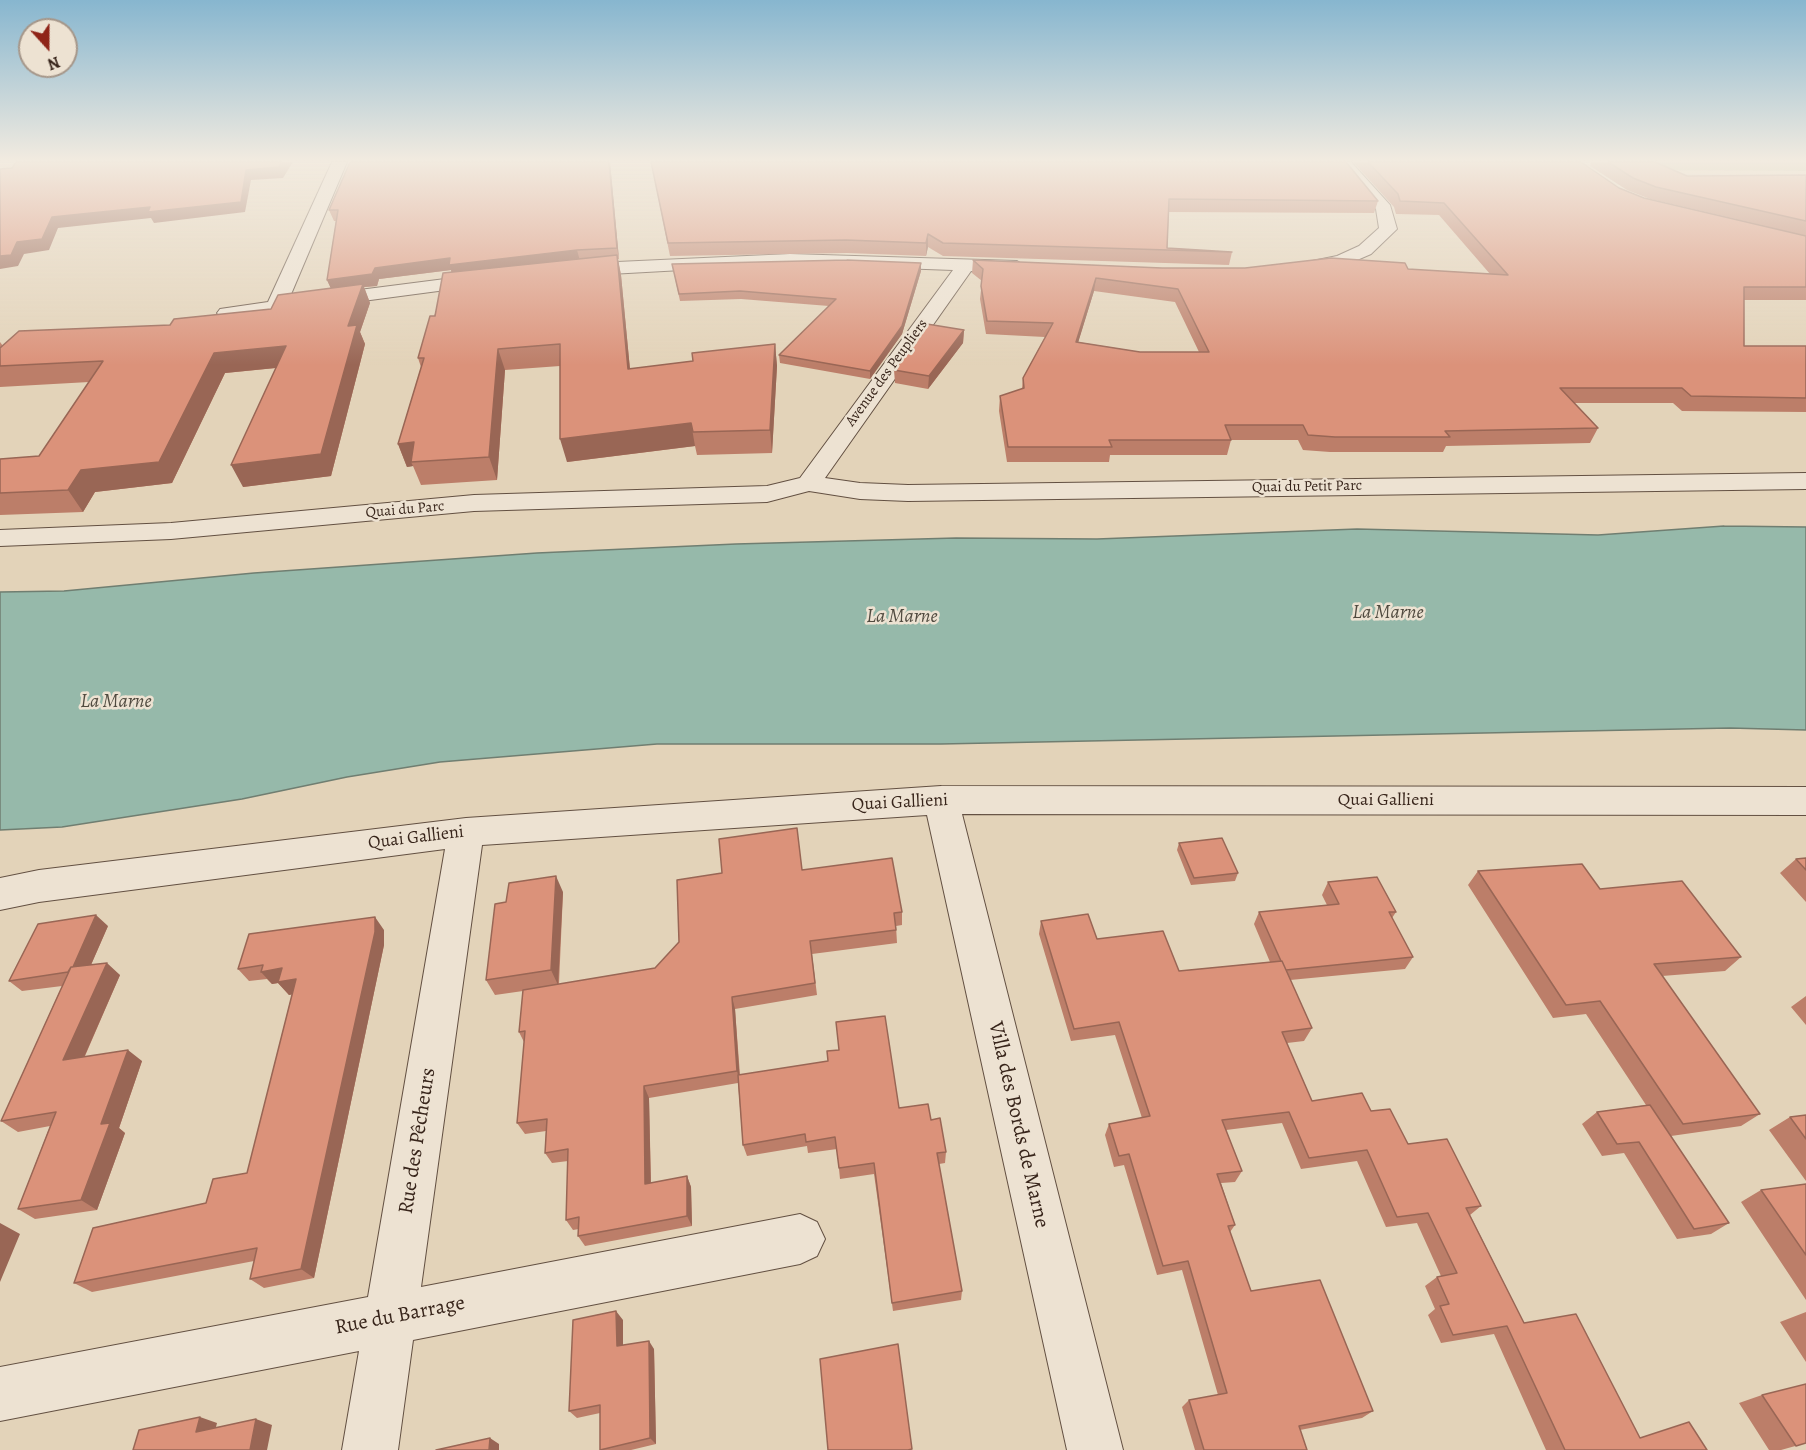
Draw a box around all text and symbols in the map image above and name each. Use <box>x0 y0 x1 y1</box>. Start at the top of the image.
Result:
north arrow <box>18 18 78 78</box>
text: N <box>44 51 63 75</box>
street label: Avenue des Peupliers <box>842 316 932 430</box>
street label: Quai du Petit Parc <box>1252 477 1362 497</box>
street label: Quai du Parc <box>365 498 445 522</box>
water label: La Marne <box>1352 601 1424 625</box>
water label: La Marne <box>866 605 938 629</box>
water label: La Marne <box>80 690 152 714</box>
street label: Quai Gallieni <box>851 790 949 816</box>
street label: Quai Gallieni <box>1338 790 1434 812</box>
street label: Quai Gallieni <box>367 821 465 855</box>
street label: Villa des Bords de Marne <box>982 1019 1054 1231</box>
street label: Rue des Pêcheurs <box>394 1066 442 1216</box>
street label: Rue du Barrage <box>333 1291 467 1341</box>

